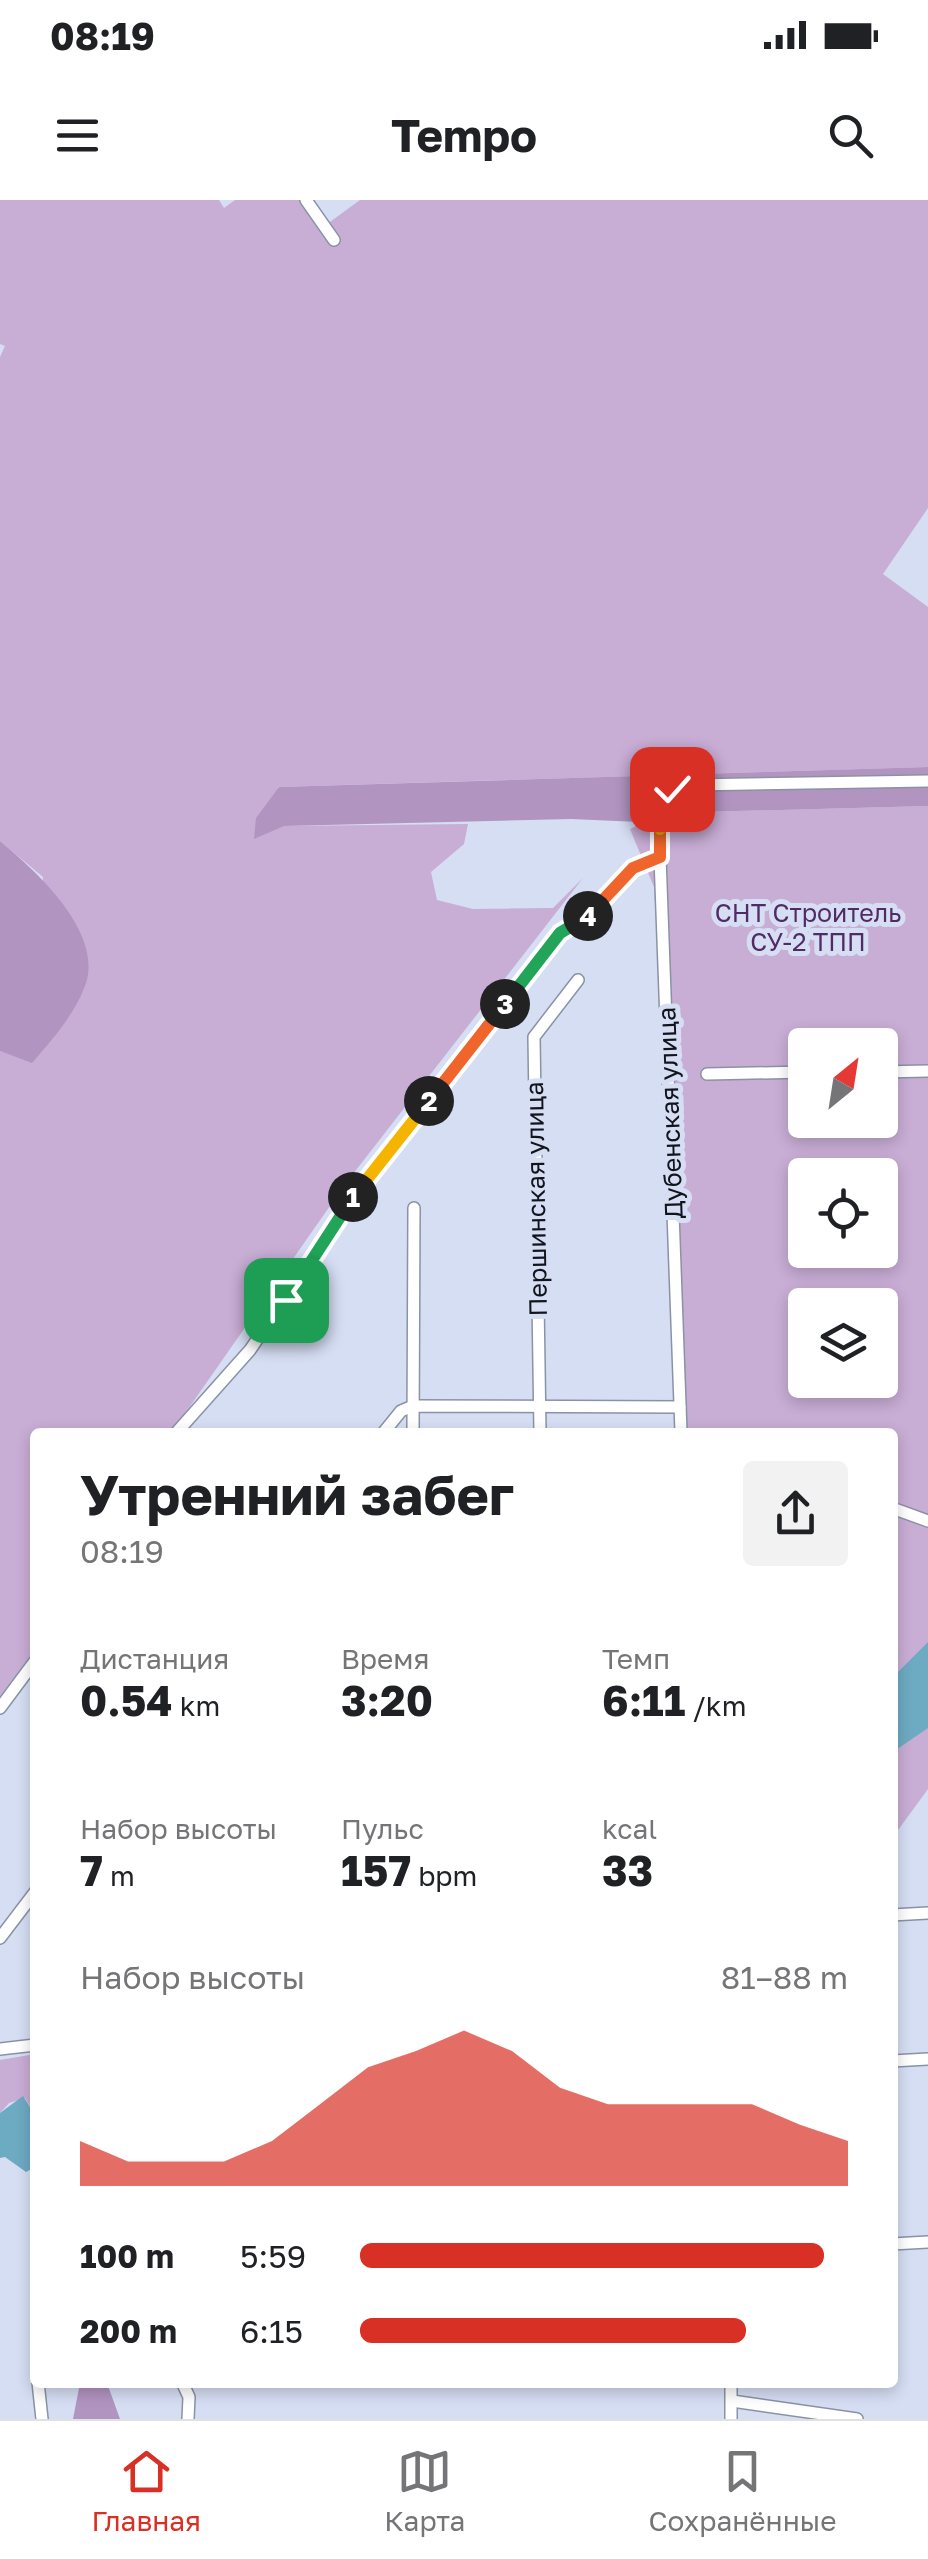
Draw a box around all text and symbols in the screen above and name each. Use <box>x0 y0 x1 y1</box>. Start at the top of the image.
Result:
text: 08:19 <box>50 13 155 58</box>
icon: menu <box>50 108 105 163</box>
text: Tempo <box>391 108 537 162</box>
icon: search <box>823 108 878 163</box>
pin <box>630 747 715 832</box>
icon: check <box>645 762 700 817</box>
pin: 4 <box>563 891 613 941</box>
park label: СНТ Строитель СУ-2 ТПП <box>715 897 901 957</box>
text: 4 <box>579 899 597 932</box>
pin: 3 <box>480 979 530 1029</box>
text: 3 <box>496 987 514 1020</box>
street label: Дубенская улица <box>650 1007 689 1220</box>
north arrow <box>788 1028 898 1138</box>
map controls <box>788 1028 898 1398</box>
pin: 2 <box>404 1076 454 1126</box>
street label: Першинская улица <box>518 1081 553 1317</box>
text: 2 <box>420 1084 438 1117</box>
button: locate <box>788 1158 898 1268</box>
pin: 1 <box>328 1172 378 1222</box>
text: 1 <box>346 1180 360 1213</box>
pin <box>244 1258 329 1343</box>
icon: arrive <box>259 1273 314 1328</box>
button: layers <box>788 1288 898 1398</box>
text: Утренний забег <box>80 1461 514 1527</box>
button: share <box>743 1461 848 1566</box>
text: 08:19 <box>80 1532 164 1570</box>
text: Дистанция <box>80 1642 229 1675</box>
text: Время <box>341 1642 429 1675</box>
text: Темп <box>602 1642 670 1675</box>
text: 0.54 <box>80 1675 173 1725</box>
text: 3:20 <box>341 1675 433 1725</box>
text: 6:11 <box>602 1675 685 1725</box>
text: km <box>173 1689 220 1722</box>
text: /km <box>685 1689 746 1722</box>
text: Набор высоты <box>80 1812 277 1845</box>
text: Пульс <box>341 1812 424 1845</box>
text: kcal <box>602 1812 657 1845</box>
text: 7 <box>80 1845 103 1895</box>
text: 157 <box>341 1845 411 1895</box>
text: 33 <box>602 1845 653 1895</box>
text: m <box>103 1859 135 1892</box>
text: bpm <box>411 1859 477 1892</box>
text: Набор высоты <box>80 1958 305 1996</box>
text: 81–88 m <box>721 1958 848 1996</box>
text: 100 m <box>80 2237 174 2275</box>
text: 5:59 <box>240 2237 306 2275</box>
text: 200 m <box>80 2312 177 2350</box>
text: 6:15 <box>240 2312 303 2350</box>
tab: Главная <box>92 2444 201 2537</box>
tab: Карта <box>384 2444 465 2537</box>
tab: Сохранённые <box>649 2444 836 2537</box>

